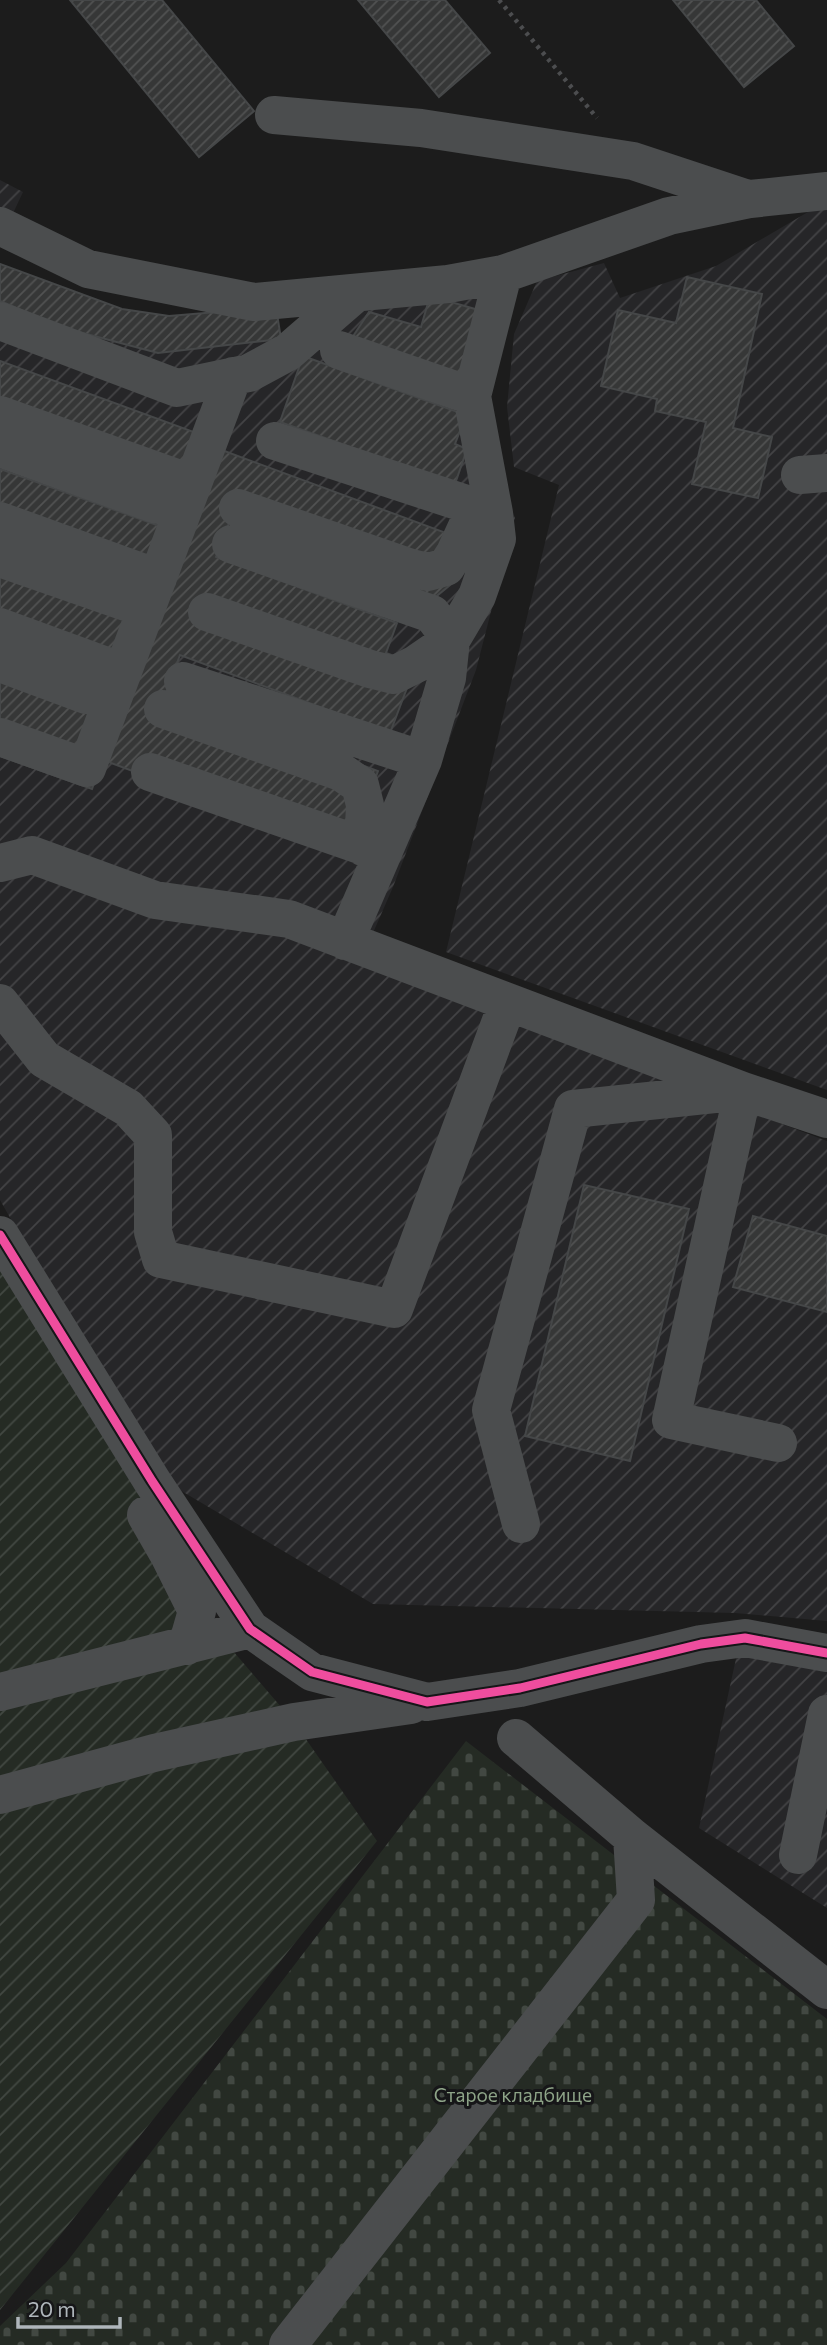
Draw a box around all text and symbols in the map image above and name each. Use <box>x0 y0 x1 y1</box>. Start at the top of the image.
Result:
park label: Старое кладбище <box>434 2083 592 2106</box>
scale bar <box>18 2286 119 2330</box>
text: 20 m <box>28 2296 76 2321</box>

